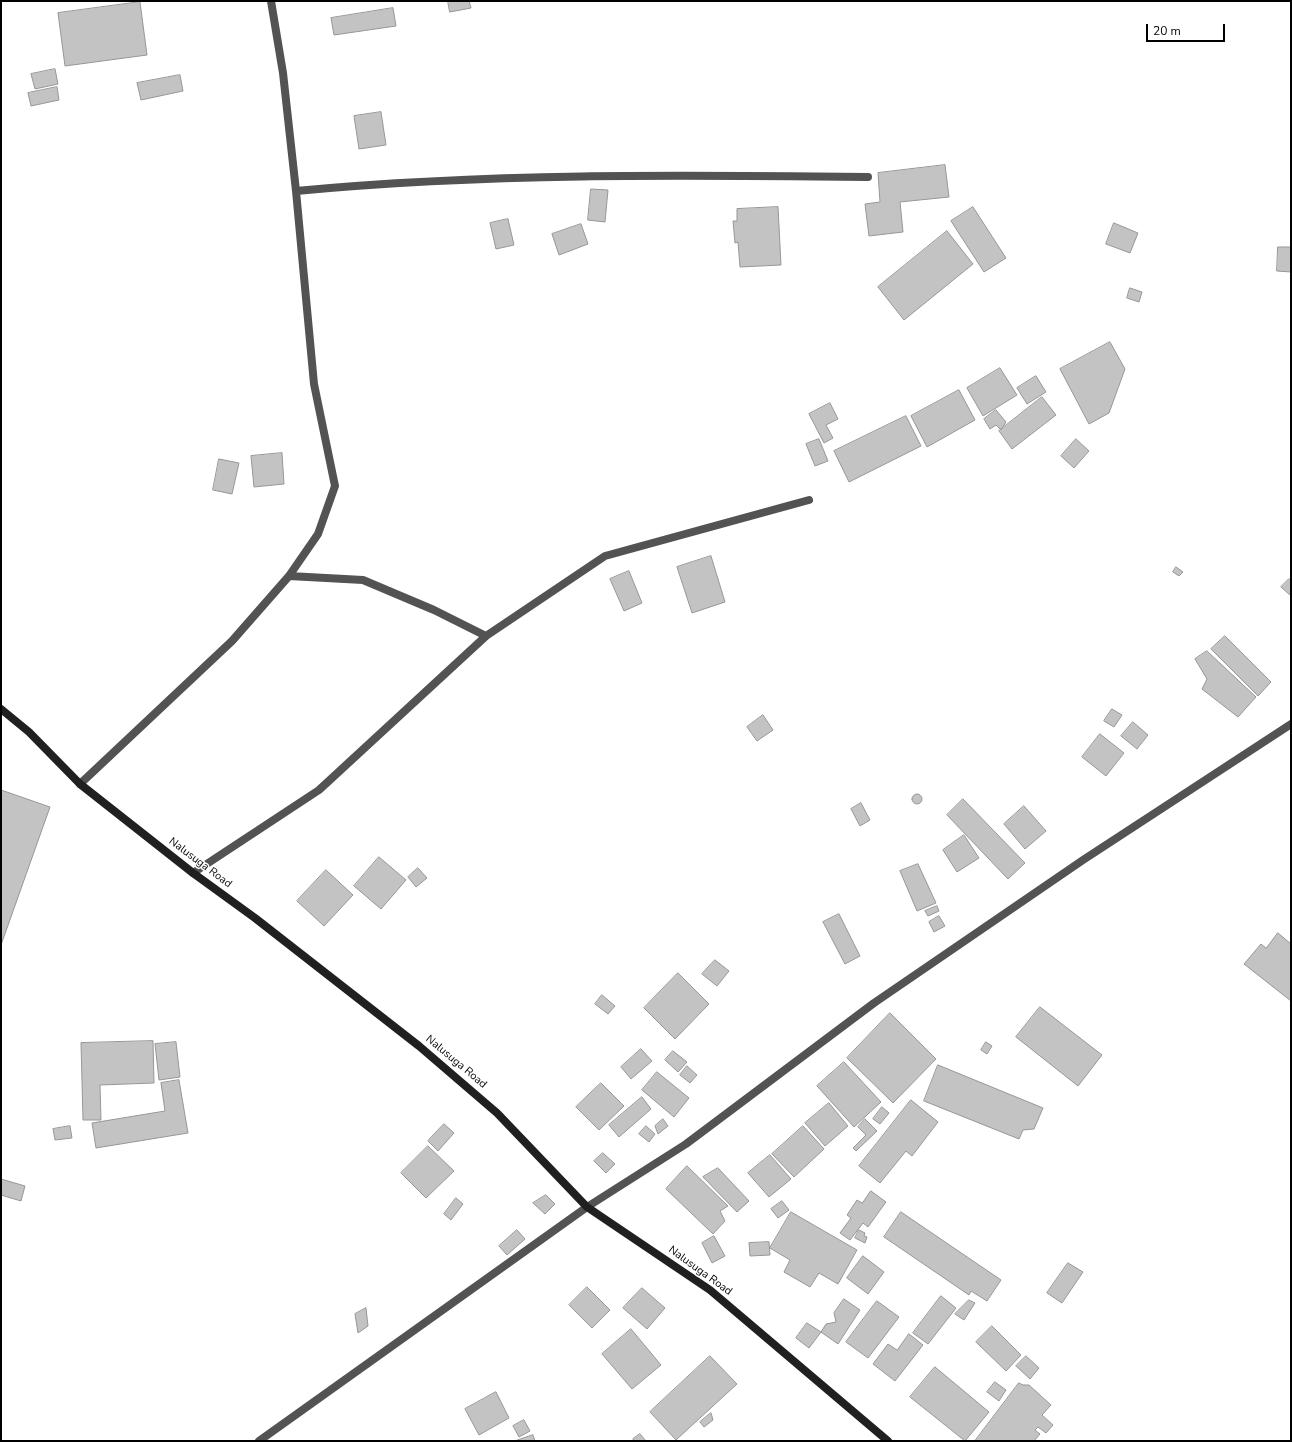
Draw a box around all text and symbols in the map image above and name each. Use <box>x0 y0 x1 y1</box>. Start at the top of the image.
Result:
scale bar <box>1148 16 1227 42</box>
text: 20 m <box>1153 23 1181 39</box>
street label: Nalusuga Road <box>166 835 234 891</box>
street label: Nalusuga Road <box>423 1033 489 1091</box>
street label: Nalusuga Road <box>666 1243 734 1299</box>

